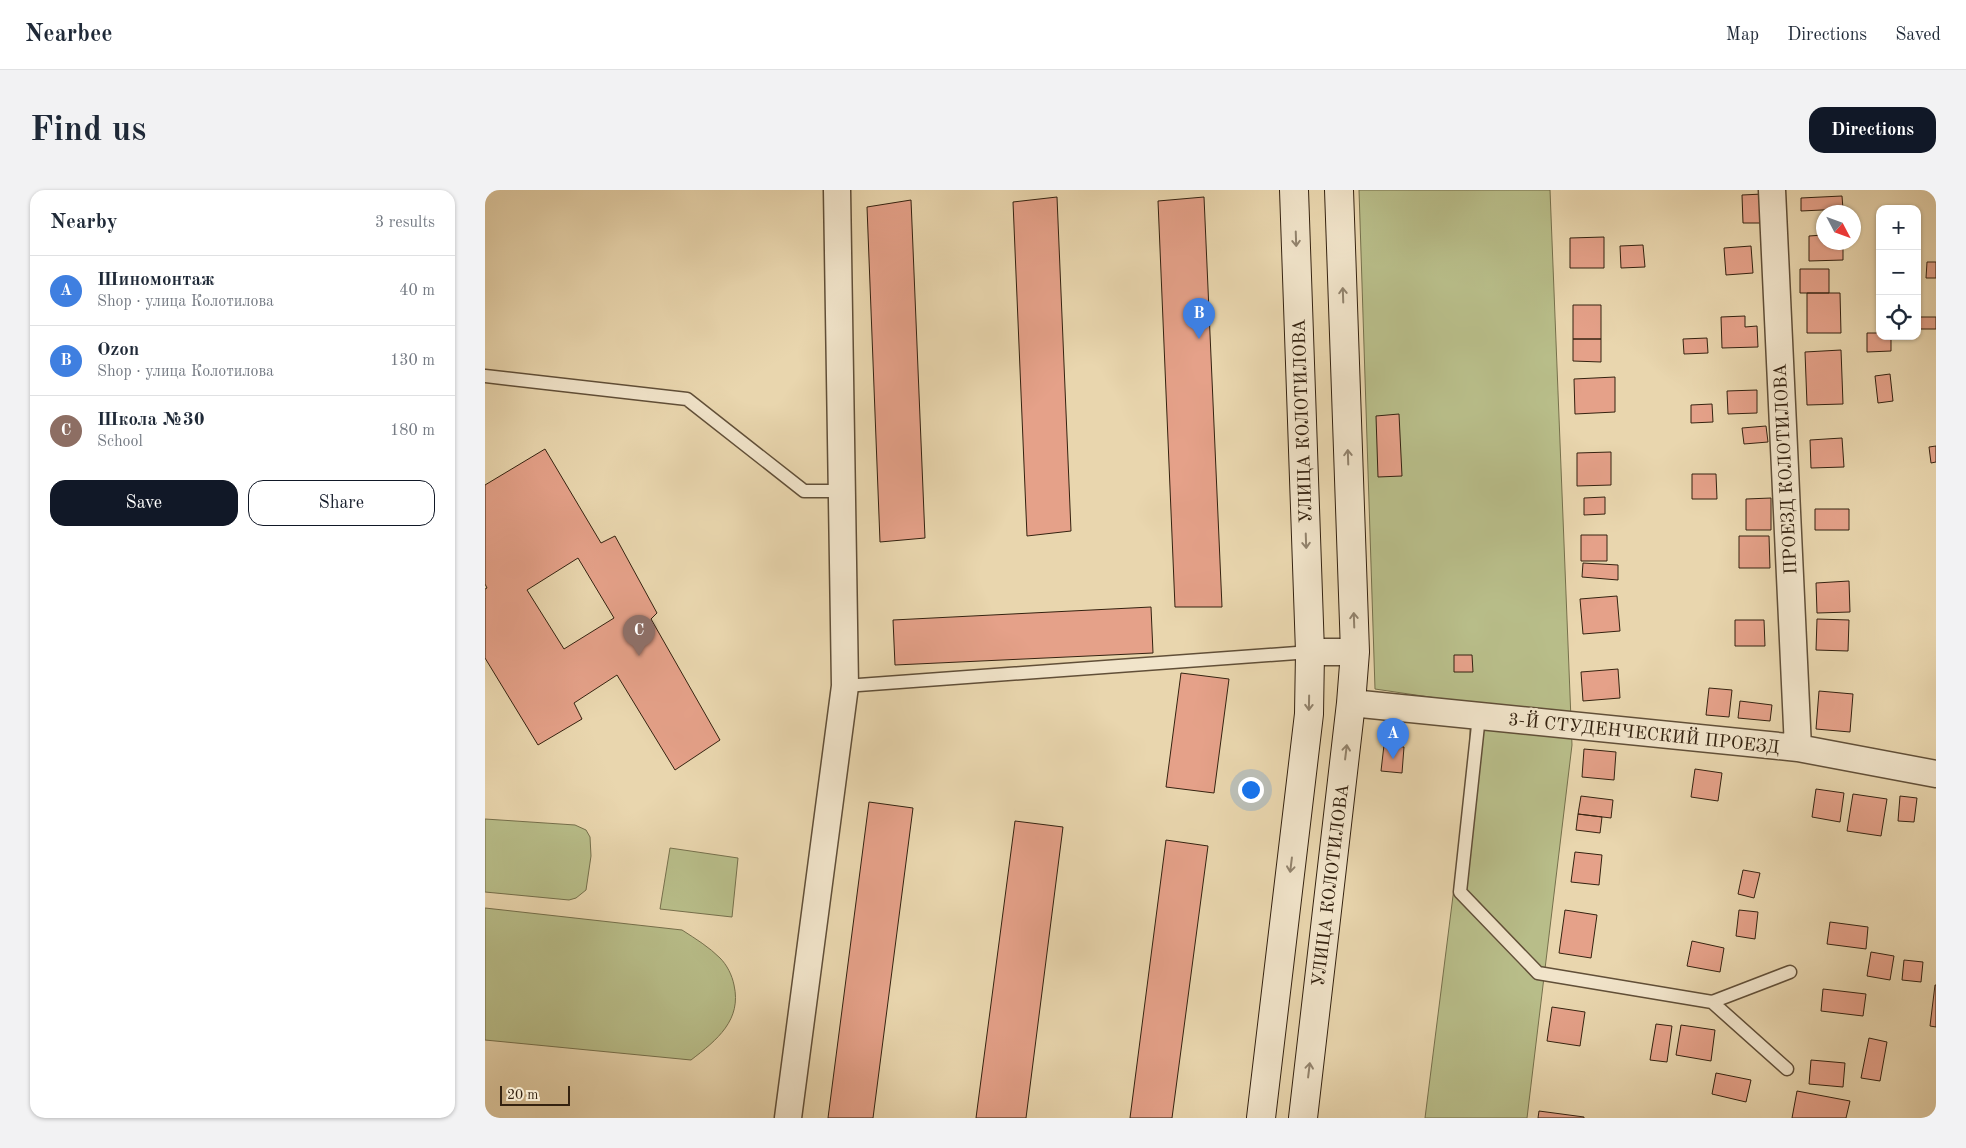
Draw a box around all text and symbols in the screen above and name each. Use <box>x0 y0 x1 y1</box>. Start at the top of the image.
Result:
text: Nearbee <box>25 23 113 47</box>
text: Map <box>1726 26 1759 44</box>
text: Directions <box>1787 26 1867 44</box>
text: Saved <box>1895 26 1941 44</box>
button: Directions <box>1809 107 1936 153</box>
text: Find us <box>30 113 146 148</box>
north arrow <box>1816 205 1861 250</box>
map controls <box>1876 205 1921 340</box>
button: + <box>1876 205 1921 250</box>
text: Nearby <box>50 212 118 233</box>
text: 3 results <box>375 215 435 231</box>
one-way arrow <box>1291 230 1300 246</box>
button: − <box>1876 250 1921 295</box>
text: Шиномонтаж <box>97 271 215 290</box>
text: A <box>60 283 72 299</box>
text: 40 m <box>399 283 435 299</box>
one-way arrow <box>1338 287 1347 303</box>
text: Shop · улица Колотилова <box>97 294 274 310</box>
button: locate <box>1876 295 1921 340</box>
pin: B <box>1183 298 1215 339</box>
street label: УЛИЦА КОЛОТИЛОВА <box>1290 318 1316 523</box>
text: Ozon <box>97 341 139 360</box>
text: B <box>60 353 72 369</box>
text: 130 m <box>390 353 435 369</box>
street label: ПРОЕЗД КОЛОТИЛОВА <box>1771 363 1801 575</box>
text: Shop · улица Колотилова <box>97 364 274 380</box>
text: Школа №30 <box>97 411 205 430</box>
text: C <box>61 423 71 439</box>
text: 180 m <box>390 423 435 439</box>
text: School <box>97 434 143 450</box>
one-way arrow <box>1344 449 1353 465</box>
button: Save <box>50 480 238 526</box>
button: Share <box>248 480 435 526</box>
one-way arrow <box>1301 532 1311 549</box>
one-way arrow <box>1350 612 1359 628</box>
pin: C <box>623 615 655 656</box>
one-way arrow <box>1304 695 1314 711</box>
street label: 3-Й СТУДЕНЧЕСКИЙ ПРОЕЗД <box>1507 707 1781 757</box>
pin: A <box>1377 718 1409 759</box>
one-way arrow <box>1341 744 1351 760</box>
your location <box>1238 777 1264 803</box>
street label: УЛИЦА КОЛОТИЛОВА <box>1310 783 1352 987</box>
one-way arrow <box>1286 857 1296 873</box>
one-way arrow <box>1304 1062 1314 1078</box>
scale bar <box>500 1083 570 1106</box>
text: 20 m <box>507 1088 538 1102</box>

